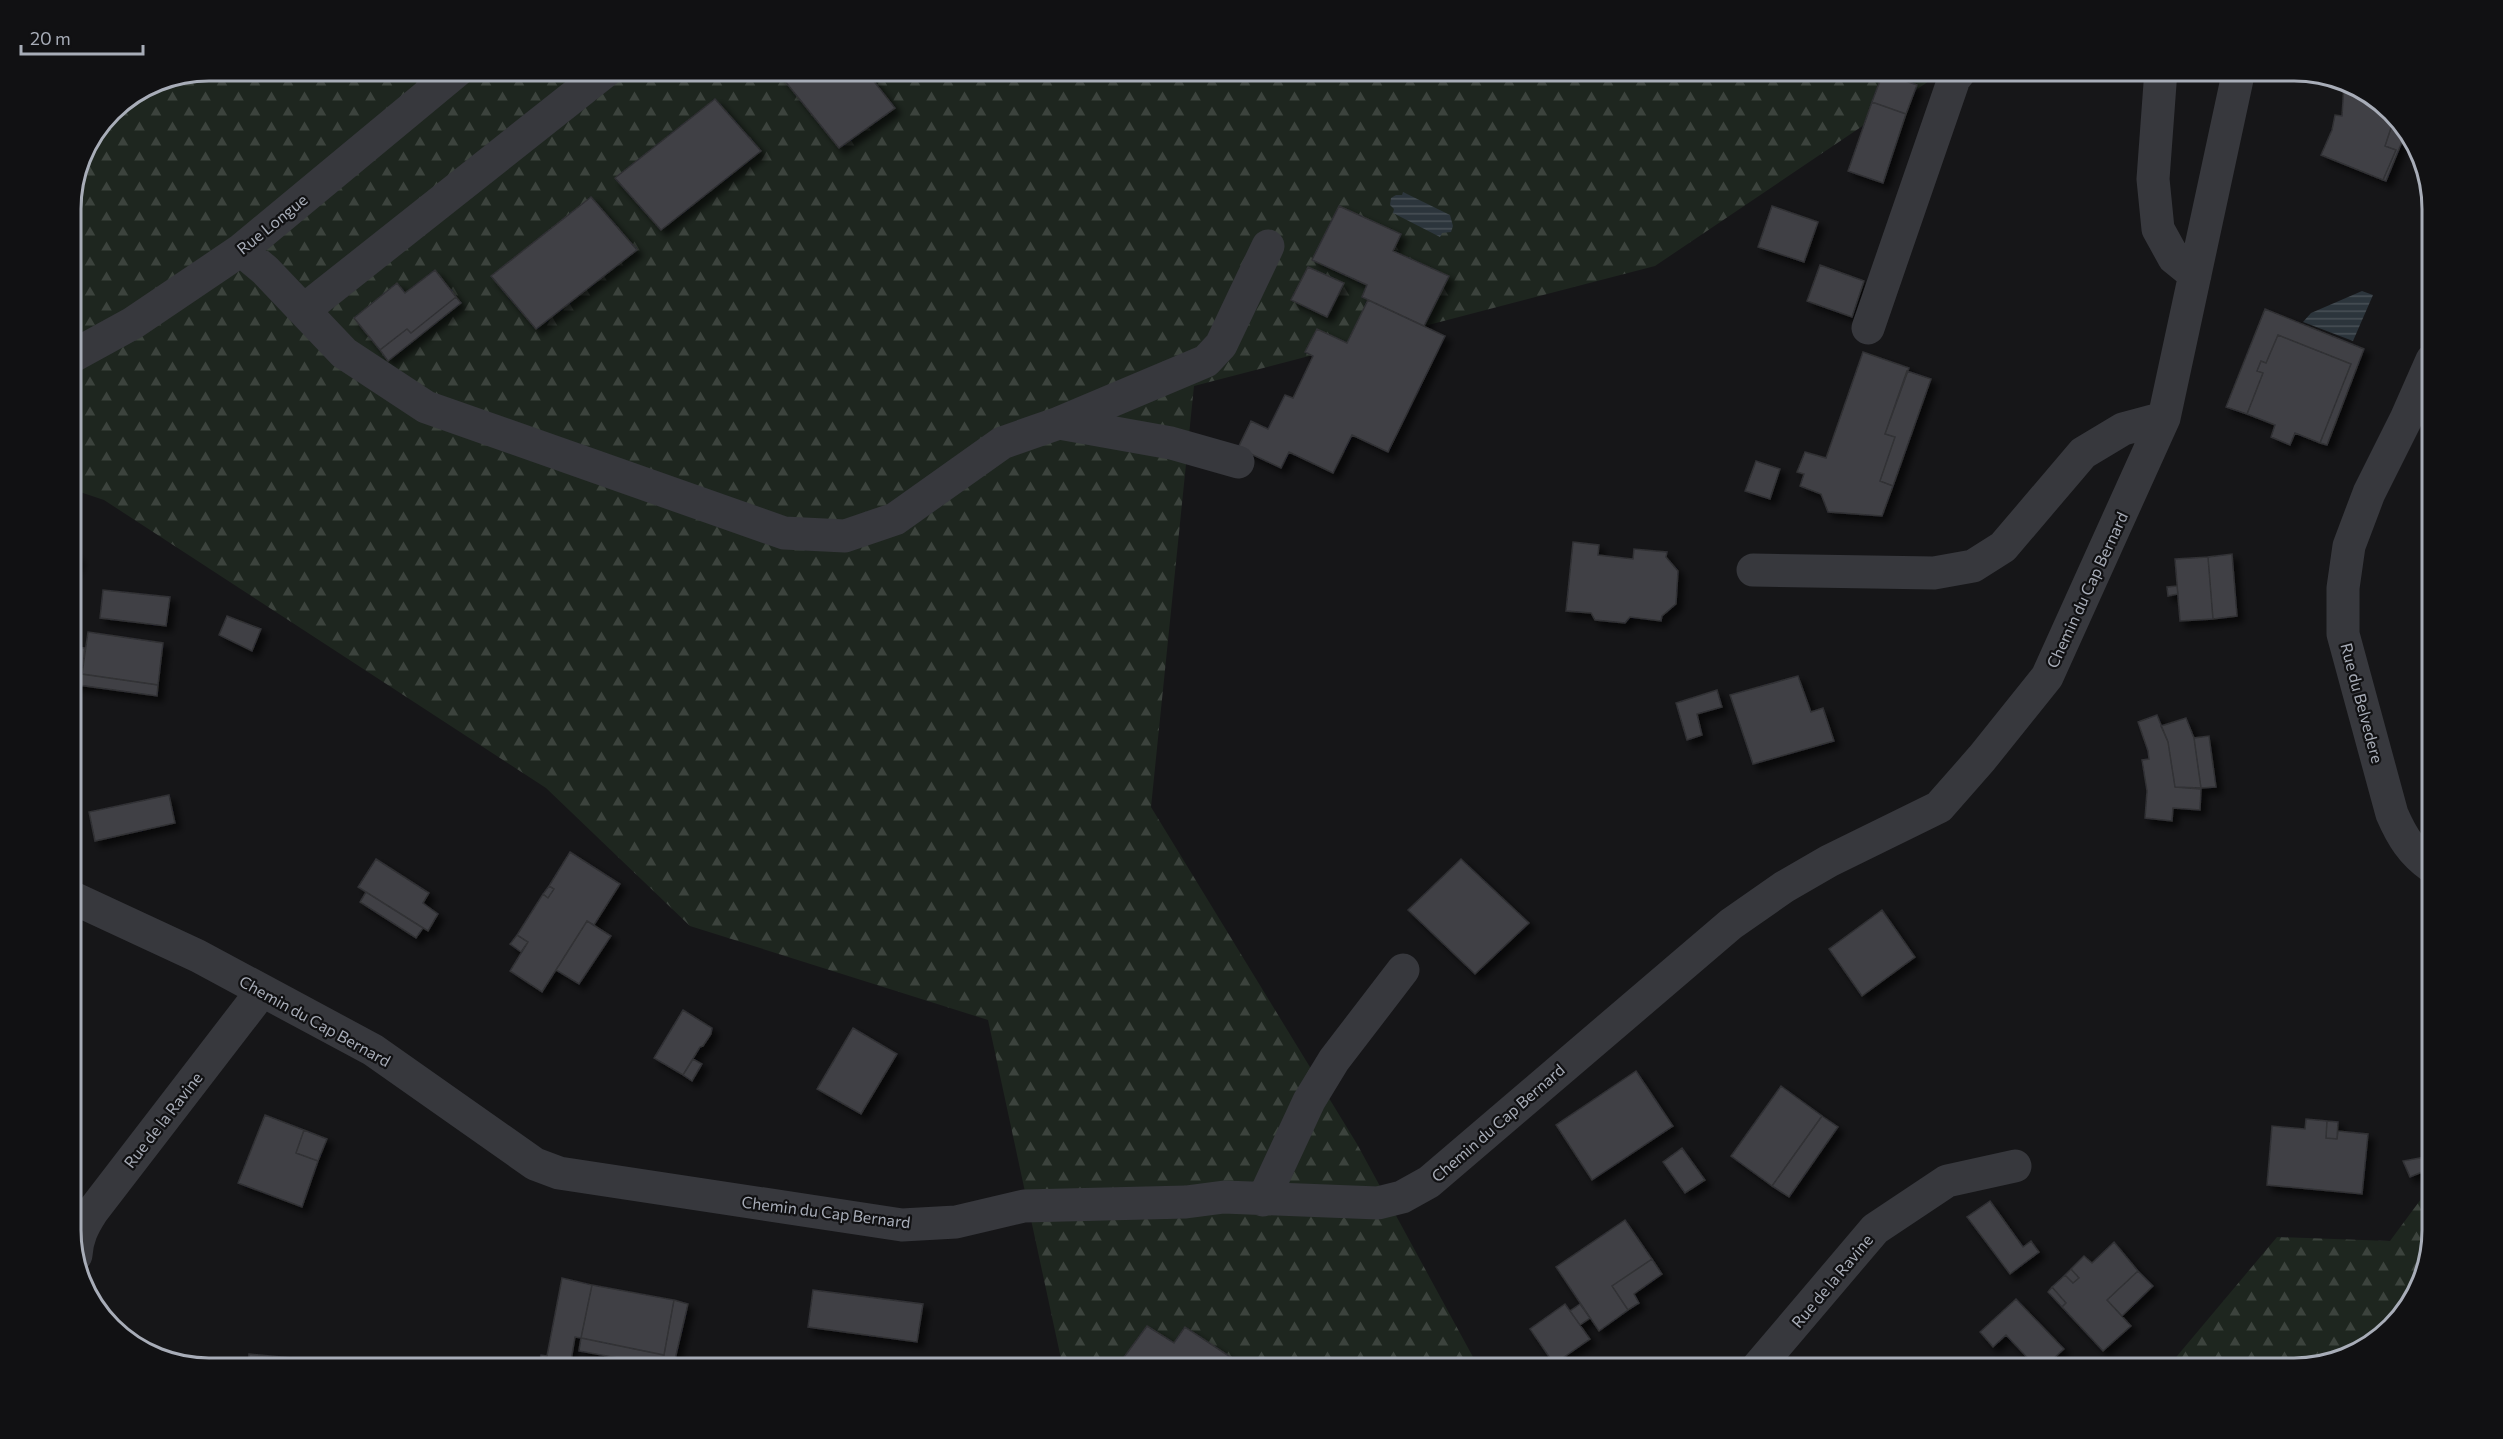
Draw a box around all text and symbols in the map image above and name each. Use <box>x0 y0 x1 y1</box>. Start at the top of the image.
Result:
scale bar <box>21 18 142 56</box>
text: 20 m <box>30 27 71 49</box>
street label: Rue Longue <box>233 189 311 258</box>
street label: Chemin du Cap Bernard <box>2042 509 2131 671</box>
street label: Rue du Belvedere <box>2337 641 2388 765</box>
street label: Chemin du Cap Bernard <box>236 971 394 1070</box>
street label: Chemin du Cap Bernard <box>1427 1060 1568 1186</box>
street label: Rue de la Ravine <box>119 1068 206 1171</box>
street label: Chemin du Cap Bernard <box>741 1192 912 1231</box>
street label: Rue de la Ravine <box>1787 1230 1876 1331</box>

